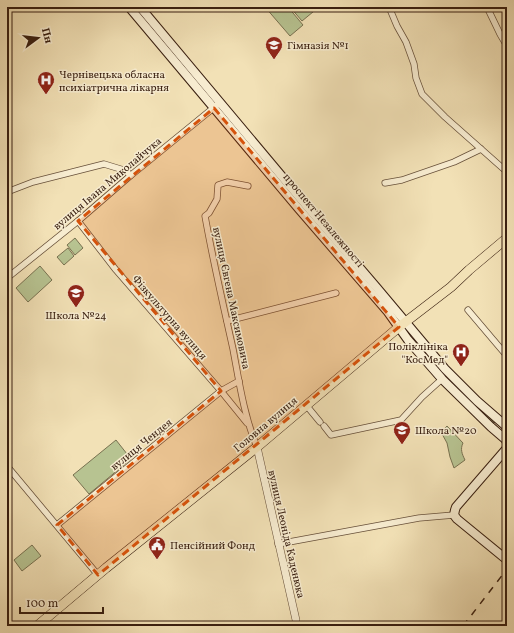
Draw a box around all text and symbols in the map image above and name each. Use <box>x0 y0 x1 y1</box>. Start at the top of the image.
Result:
north arrow <box>18 18 58 58</box>
text: Пн <box>37 26 55 45</box>
school or university icon: Гімназія №1 <box>264 35 284 60</box>
place label: Гімназія №1 <box>287 39 349 54</box>
place label: Чернівецька обласна психіатрична лікарня <box>59 68 169 96</box>
hospital icon: Чернівецька обласна психіатрична лікарня <box>36 70 56 95</box>
street label: вулиця Івана Миколайчука <box>51 134 166 234</box>
street label: проспект Незалежності <box>279 171 367 271</box>
street label: вулиця Євгена Максимовича <box>208 226 253 371</box>
street label: Фізкультурна вулиця <box>128 272 210 364</box>
school or university icon: Школа №24 <box>66 283 86 308</box>
place label: Школа №24 <box>45 309 107 324</box>
place label: Поліклініка "КосМед" <box>388 340 449 368</box>
hospital icon: Поліклініка "КосМед" <box>451 342 471 367</box>
street label: Головна вулиця <box>231 394 301 456</box>
street label: вулиця Чендея <box>108 416 176 475</box>
school or university icon: Школа №20 <box>392 420 412 445</box>
place label: Школа №20 <box>415 424 477 439</box>
street label: вулиця Леоніда Каденюка <box>263 469 308 601</box>
public building icon: Пенсійний Фонд <box>147 535 167 560</box>
place label: Пенсійний Фонд <box>170 539 256 554</box>
scale bar <box>20 589 103 615</box>
text: 100 m <box>26 596 59 612</box>

